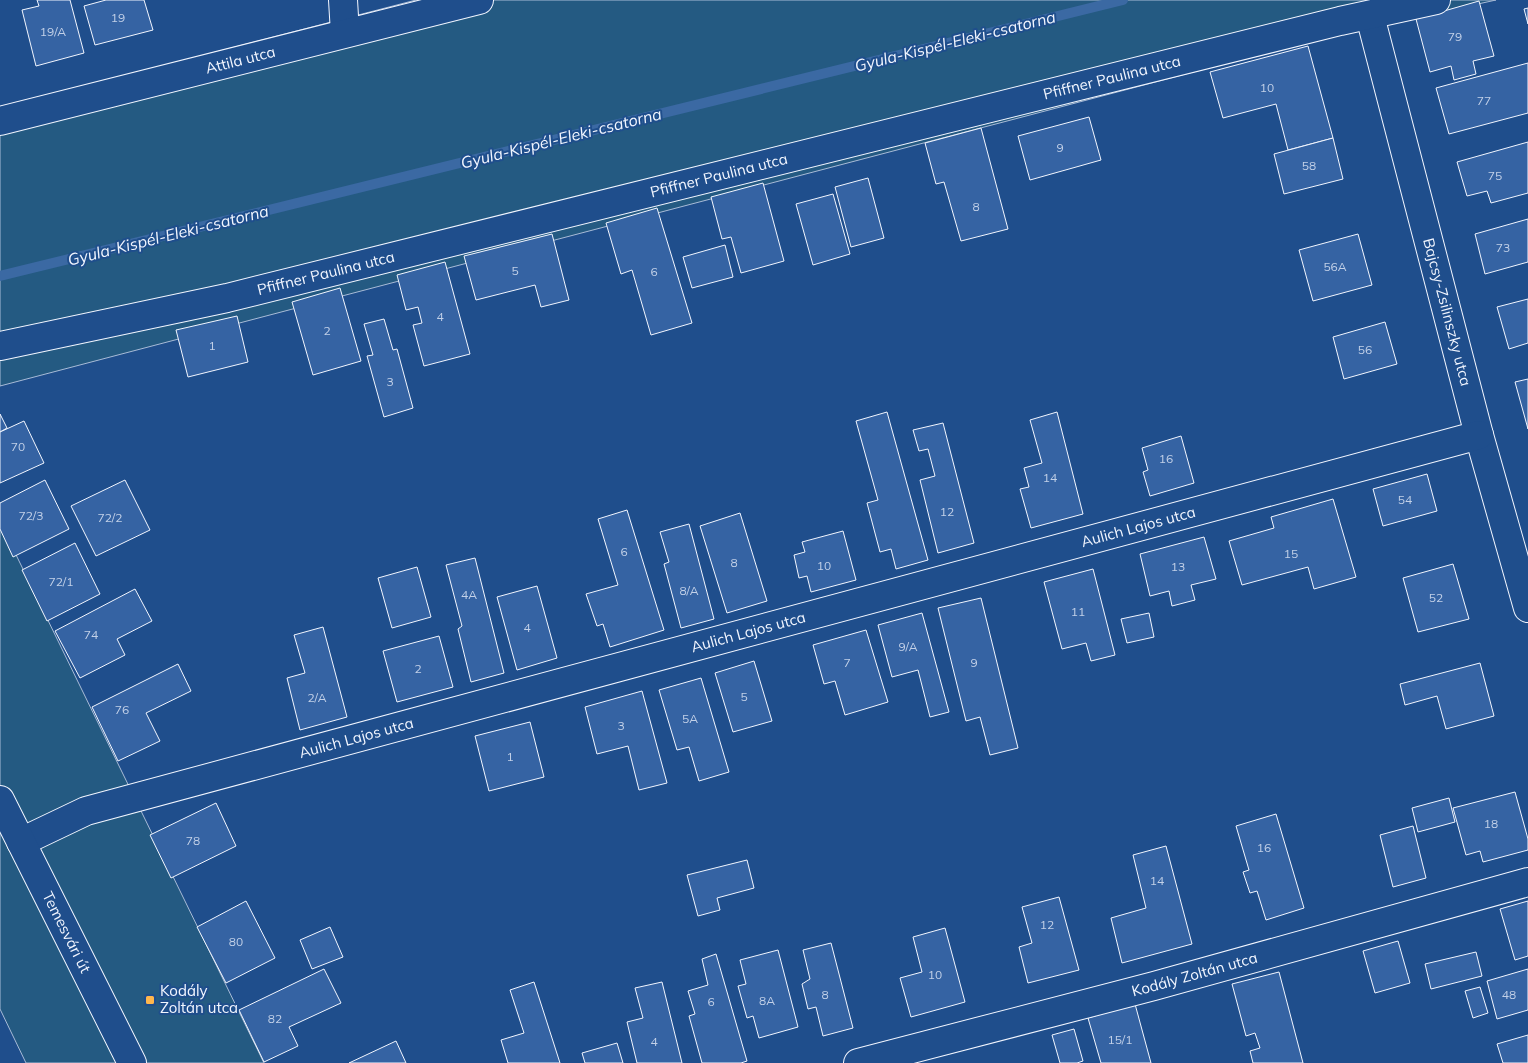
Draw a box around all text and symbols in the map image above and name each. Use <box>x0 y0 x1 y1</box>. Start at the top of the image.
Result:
water label: Gyula-Kispél-Eleki-csatorna <box>852 6 1058 76</box>
house number: 19 <box>111 10 125 25</box>
house number: 19/A <box>40 24 66 39</box>
house number: 79 <box>1448 29 1462 44</box>
street label: Attila utca <box>203 42 277 78</box>
street label: Pfiffner Paulina utca <box>1041 51 1183 103</box>
house number: 10 <box>1260 80 1274 95</box>
house number: 77 <box>1477 93 1491 108</box>
water label: Gyula-Kispél-Eleki-csatorna <box>458 103 664 173</box>
house number: 9 <box>1056 140 1064 155</box>
street label: Pfiffner Paulina utca <box>648 149 789 201</box>
house number: 58 <box>1302 158 1316 173</box>
house number: 75 <box>1488 168 1502 183</box>
house number: 8 <box>972 199 980 214</box>
water label: Gyula-Kispél-Eleki-csatorna <box>65 200 271 270</box>
street label: Bajcsy-Zsilinszky utca <box>1419 236 1476 388</box>
house number: 73 <box>1496 240 1510 255</box>
street label: Pfiffner Paulina utca <box>255 247 396 299</box>
house number: 56A <box>1323 259 1347 274</box>
house number: 5 <box>511 263 519 278</box>
house number: 6 <box>650 264 658 279</box>
house number: 4 <box>436 309 444 324</box>
house number: 2 <box>323 323 331 338</box>
house number: 1 <box>208 338 216 353</box>
house number: 56 <box>1358 342 1372 357</box>
house number: 3 <box>386 374 394 389</box>
house number: 70 <box>11 439 25 454</box>
house number: 16 <box>1159 451 1173 466</box>
house number: 14 <box>1043 470 1057 485</box>
house number: 54 <box>1398 492 1412 507</box>
street label: Aulich Lajos utca <box>1079 502 1198 551</box>
house number: 12 <box>940 504 954 519</box>
house number: 72/3 <box>18 508 44 523</box>
house number: 72/2 <box>97 510 123 525</box>
house number: 6 <box>620 544 628 559</box>
house number: 15 <box>1284 546 1298 561</box>
house number: 8 <box>730 555 738 570</box>
house number: 10 <box>817 558 831 573</box>
house number: 13 <box>1171 559 1185 574</box>
house number: 72/1 <box>48 574 74 589</box>
house number: 8/A <box>679 583 699 598</box>
house number: 4A <box>461 587 477 602</box>
house number: 52 <box>1429 590 1443 605</box>
house number: 11 <box>1071 604 1085 619</box>
street label: Aulich Lajos utca <box>689 607 808 656</box>
house number: 4 <box>523 620 531 635</box>
house number: 74 <box>84 627 98 642</box>
house number: 9/A <box>898 639 918 654</box>
house number: 7 <box>843 655 851 670</box>
house number: 9 <box>970 655 978 670</box>
house number: 2 <box>414 661 422 676</box>
house number: 5 <box>740 689 748 704</box>
house number: 2/A <box>307 690 327 705</box>
house number: 76 <box>115 702 129 717</box>
house number: 5A <box>682 711 698 726</box>
street label: Aulich Lajos utca <box>297 713 416 762</box>
house number: 3 <box>617 718 625 733</box>
house number: 1 <box>506 749 514 764</box>
house number: 18 <box>1484 816 1498 831</box>
house number: 78 <box>186 833 200 848</box>
house number: 16 <box>1257 840 1271 855</box>
house number: 14 <box>1150 873 1164 888</box>
street label: Temesvári út <box>38 888 95 976</box>
house number: 12 <box>1040 917 1054 932</box>
house number: 80 <box>229 934 243 949</box>
street label: Kodály Zoltán utca <box>1130 948 1259 1000</box>
house number: 10 <box>928 967 942 982</box>
place label: Kodály Zoltán utca <box>160 981 238 1017</box>
house number: 8 <box>821 987 829 1002</box>
house number: 48 <box>1502 987 1516 1002</box>
house number: 8A <box>759 993 775 1008</box>
marker: Kodály Zoltán utca <box>144 994 156 1006</box>
house number: 6 <box>707 994 715 1009</box>
house number: 82 <box>268 1011 282 1026</box>
house number: 15/1 <box>1107 1032 1133 1047</box>
house number: 4 <box>650 1034 658 1049</box>

